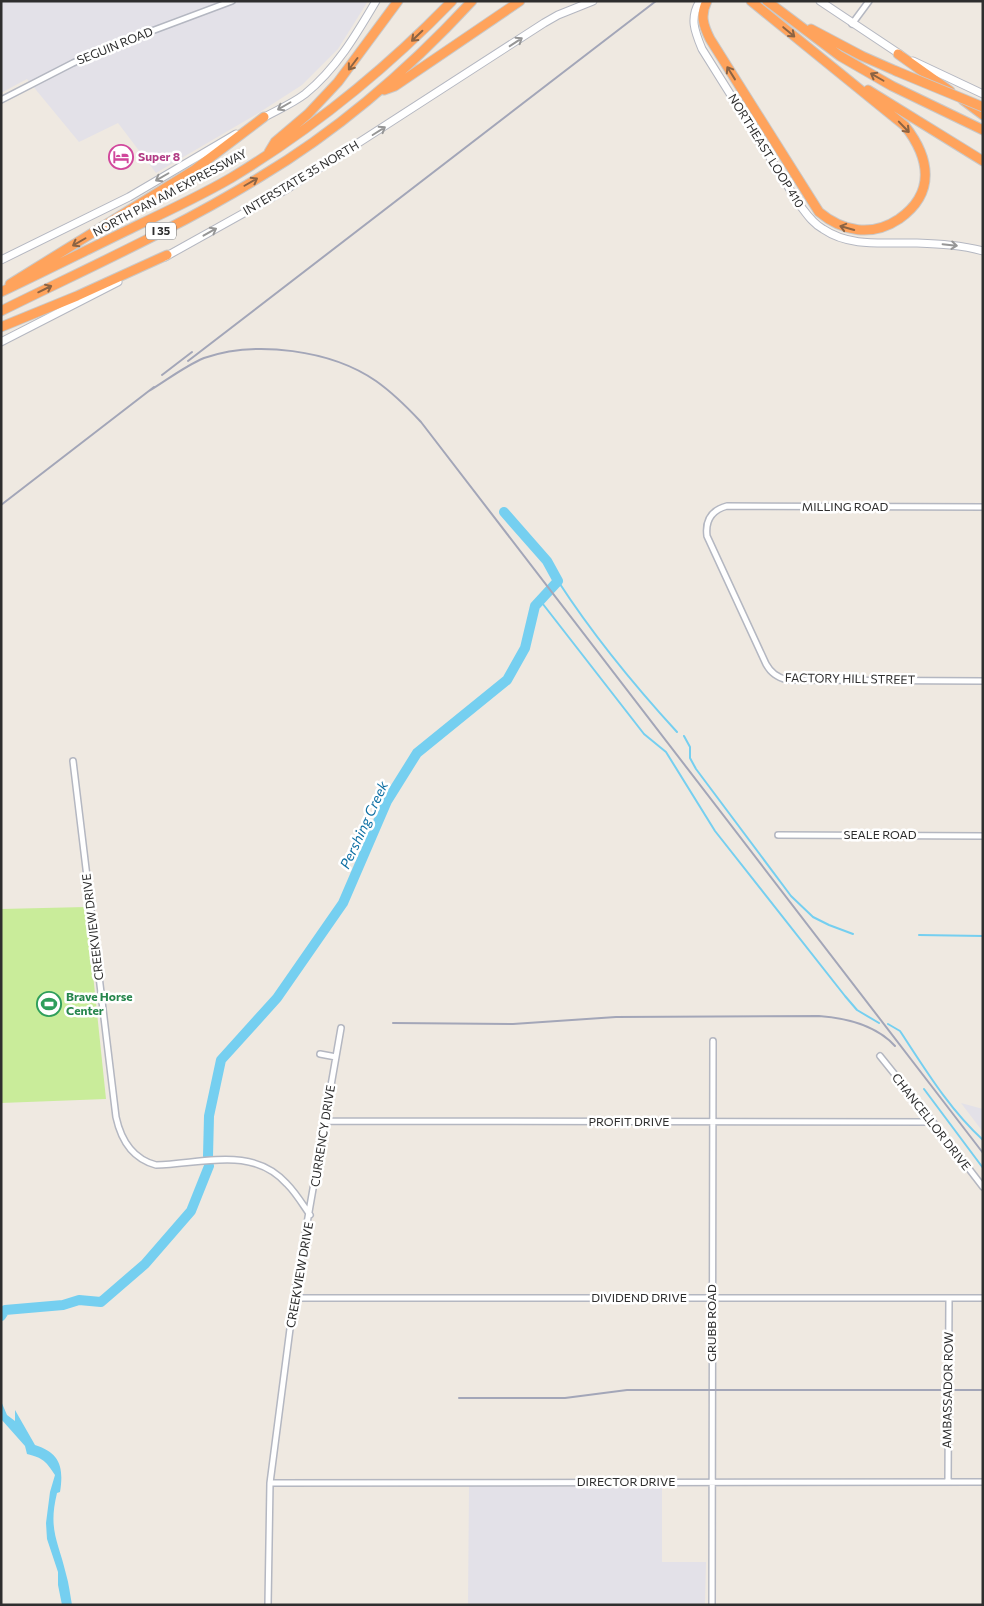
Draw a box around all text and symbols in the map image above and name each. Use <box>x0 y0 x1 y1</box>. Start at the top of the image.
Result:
street label: SEGUIN ROAD <box>75 23 155 67</box>
one-way arrow <box>782 27 795 38</box>
one-way arrow <box>411 30 424 42</box>
one-way arrow <box>508 37 522 47</box>
one-way arrow <box>348 57 358 71</box>
one-way arrow <box>726 66 736 80</box>
one-way arrow <box>870 72 884 82</box>
street label: NORTHEAST LOOP 410 <box>726 91 808 210</box>
one-way arrow <box>278 101 292 111</box>
one-way arrow <box>898 121 910 133</box>
one-way arrow <box>372 125 386 135</box>
street label: INTERSTATE 35 NORTH <box>240 137 361 217</box>
hotel icon: Super 8 <box>108 144 134 170</box>
street label: NORTH PAN AM EXPRESSWAY <box>90 145 249 239</box>
place label: Super 8 <box>138 149 180 163</box>
one-way arrow <box>156 173 170 183</box>
one-way arrow <box>244 177 258 187</box>
road number: I 35 <box>146 222 176 240</box>
one-way arrow <box>840 222 856 232</box>
one-way arrow <box>202 227 217 236</box>
one-way arrow <box>72 237 86 247</box>
one-way arrow <box>942 240 958 250</box>
one-way arrow <box>37 284 52 293</box>
street label: MILLING ROAD <box>802 499 888 513</box>
street label: FACTORY HILL STREET <box>785 670 916 686</box>
water label: Pershing Creek <box>336 778 391 871</box>
street label: SEALE ROAD <box>843 827 917 841</box>
street label: CREEKVIEW DRIVE <box>79 873 106 981</box>
place label: Brave Horse Center <box>66 989 133 1017</box>
sports icon: Brave Horse Center <box>36 991 62 1017</box>
street label: CHANCELLOR DRIVE <box>890 1070 974 1173</box>
street label: CURRENCY DRIVE <box>307 1084 337 1188</box>
street label: PROFIT DRIVE <box>588 1114 670 1128</box>
street label: CREEKVIEW DRIVE <box>283 1221 315 1329</box>
street label: GRUBB ROAD <box>704 1284 718 1362</box>
street label: DIVIDEND DRIVE <box>591 1290 687 1304</box>
street label: AMBASSADOR ROW <box>939 1331 955 1448</box>
street label: DIRECTOR DRIVE <box>577 1474 675 1488</box>

